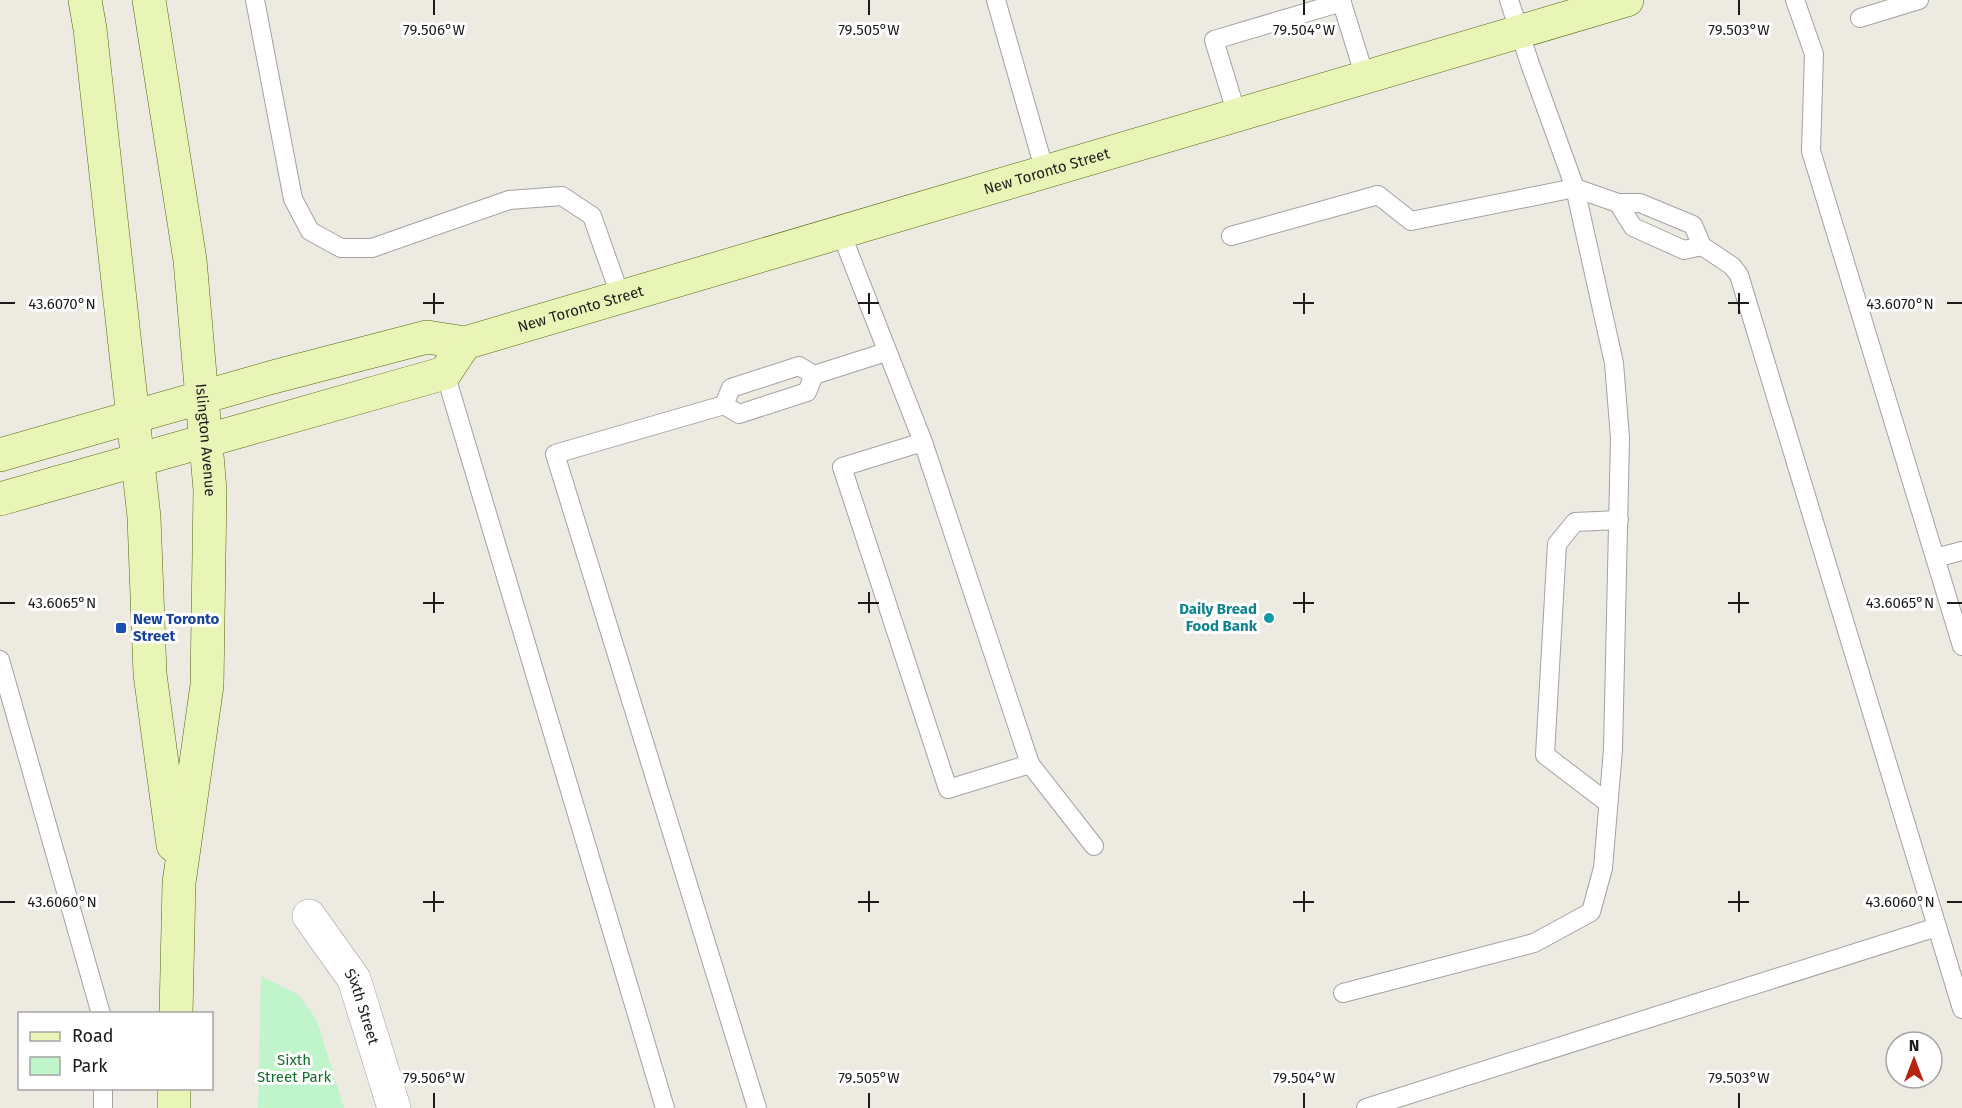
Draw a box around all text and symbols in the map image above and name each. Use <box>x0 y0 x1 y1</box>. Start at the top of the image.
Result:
text: 79.506°W <box>403 21 466 39</box>
text: 79.505°W <box>838 21 900 39</box>
text: 79.504°W <box>1273 21 1336 39</box>
text: 79.503°W <box>1708 21 1770 39</box>
street label: New Toronto Street <box>982 144 1112 198</box>
street label: New Toronto Street <box>515 282 646 336</box>
text: 43.6070°N <box>28 295 96 313</box>
text: 43.6070°N <box>1866 295 1934 313</box>
street label: Islington Avenue <box>192 383 219 497</box>
text: 43.6065°N <box>28 594 96 612</box>
text: 43.6065°N <box>1866 594 1934 612</box>
place label: Daily Bread Food Bank <box>1179 600 1258 635</box>
place label: New Toronto Street <box>133 610 220 645</box>
marker: Daily Bread Food Bank <box>1262 611 1276 625</box>
marker: New Toronto Street <box>114 621 128 635</box>
text: 43.6060°N <box>27 893 97 911</box>
text: 43.6060°N <box>1865 893 1935 911</box>
street label: Sixth Street <box>340 965 383 1047</box>
legend <box>18 1012 213 1090</box>
text: Road <box>72 1025 114 1047</box>
north arrow <box>1884 1030 1944 1090</box>
text: N <box>1909 1036 1919 1055</box>
park label: Sixth Street Park <box>257 1051 331 1086</box>
text: Park <box>72 1055 108 1077</box>
text: 79.506°W <box>403 1069 466 1087</box>
text: 79.505°W <box>838 1069 900 1087</box>
text: 79.504°W <box>1273 1069 1336 1087</box>
text: 79.503°W <box>1708 1069 1770 1087</box>

